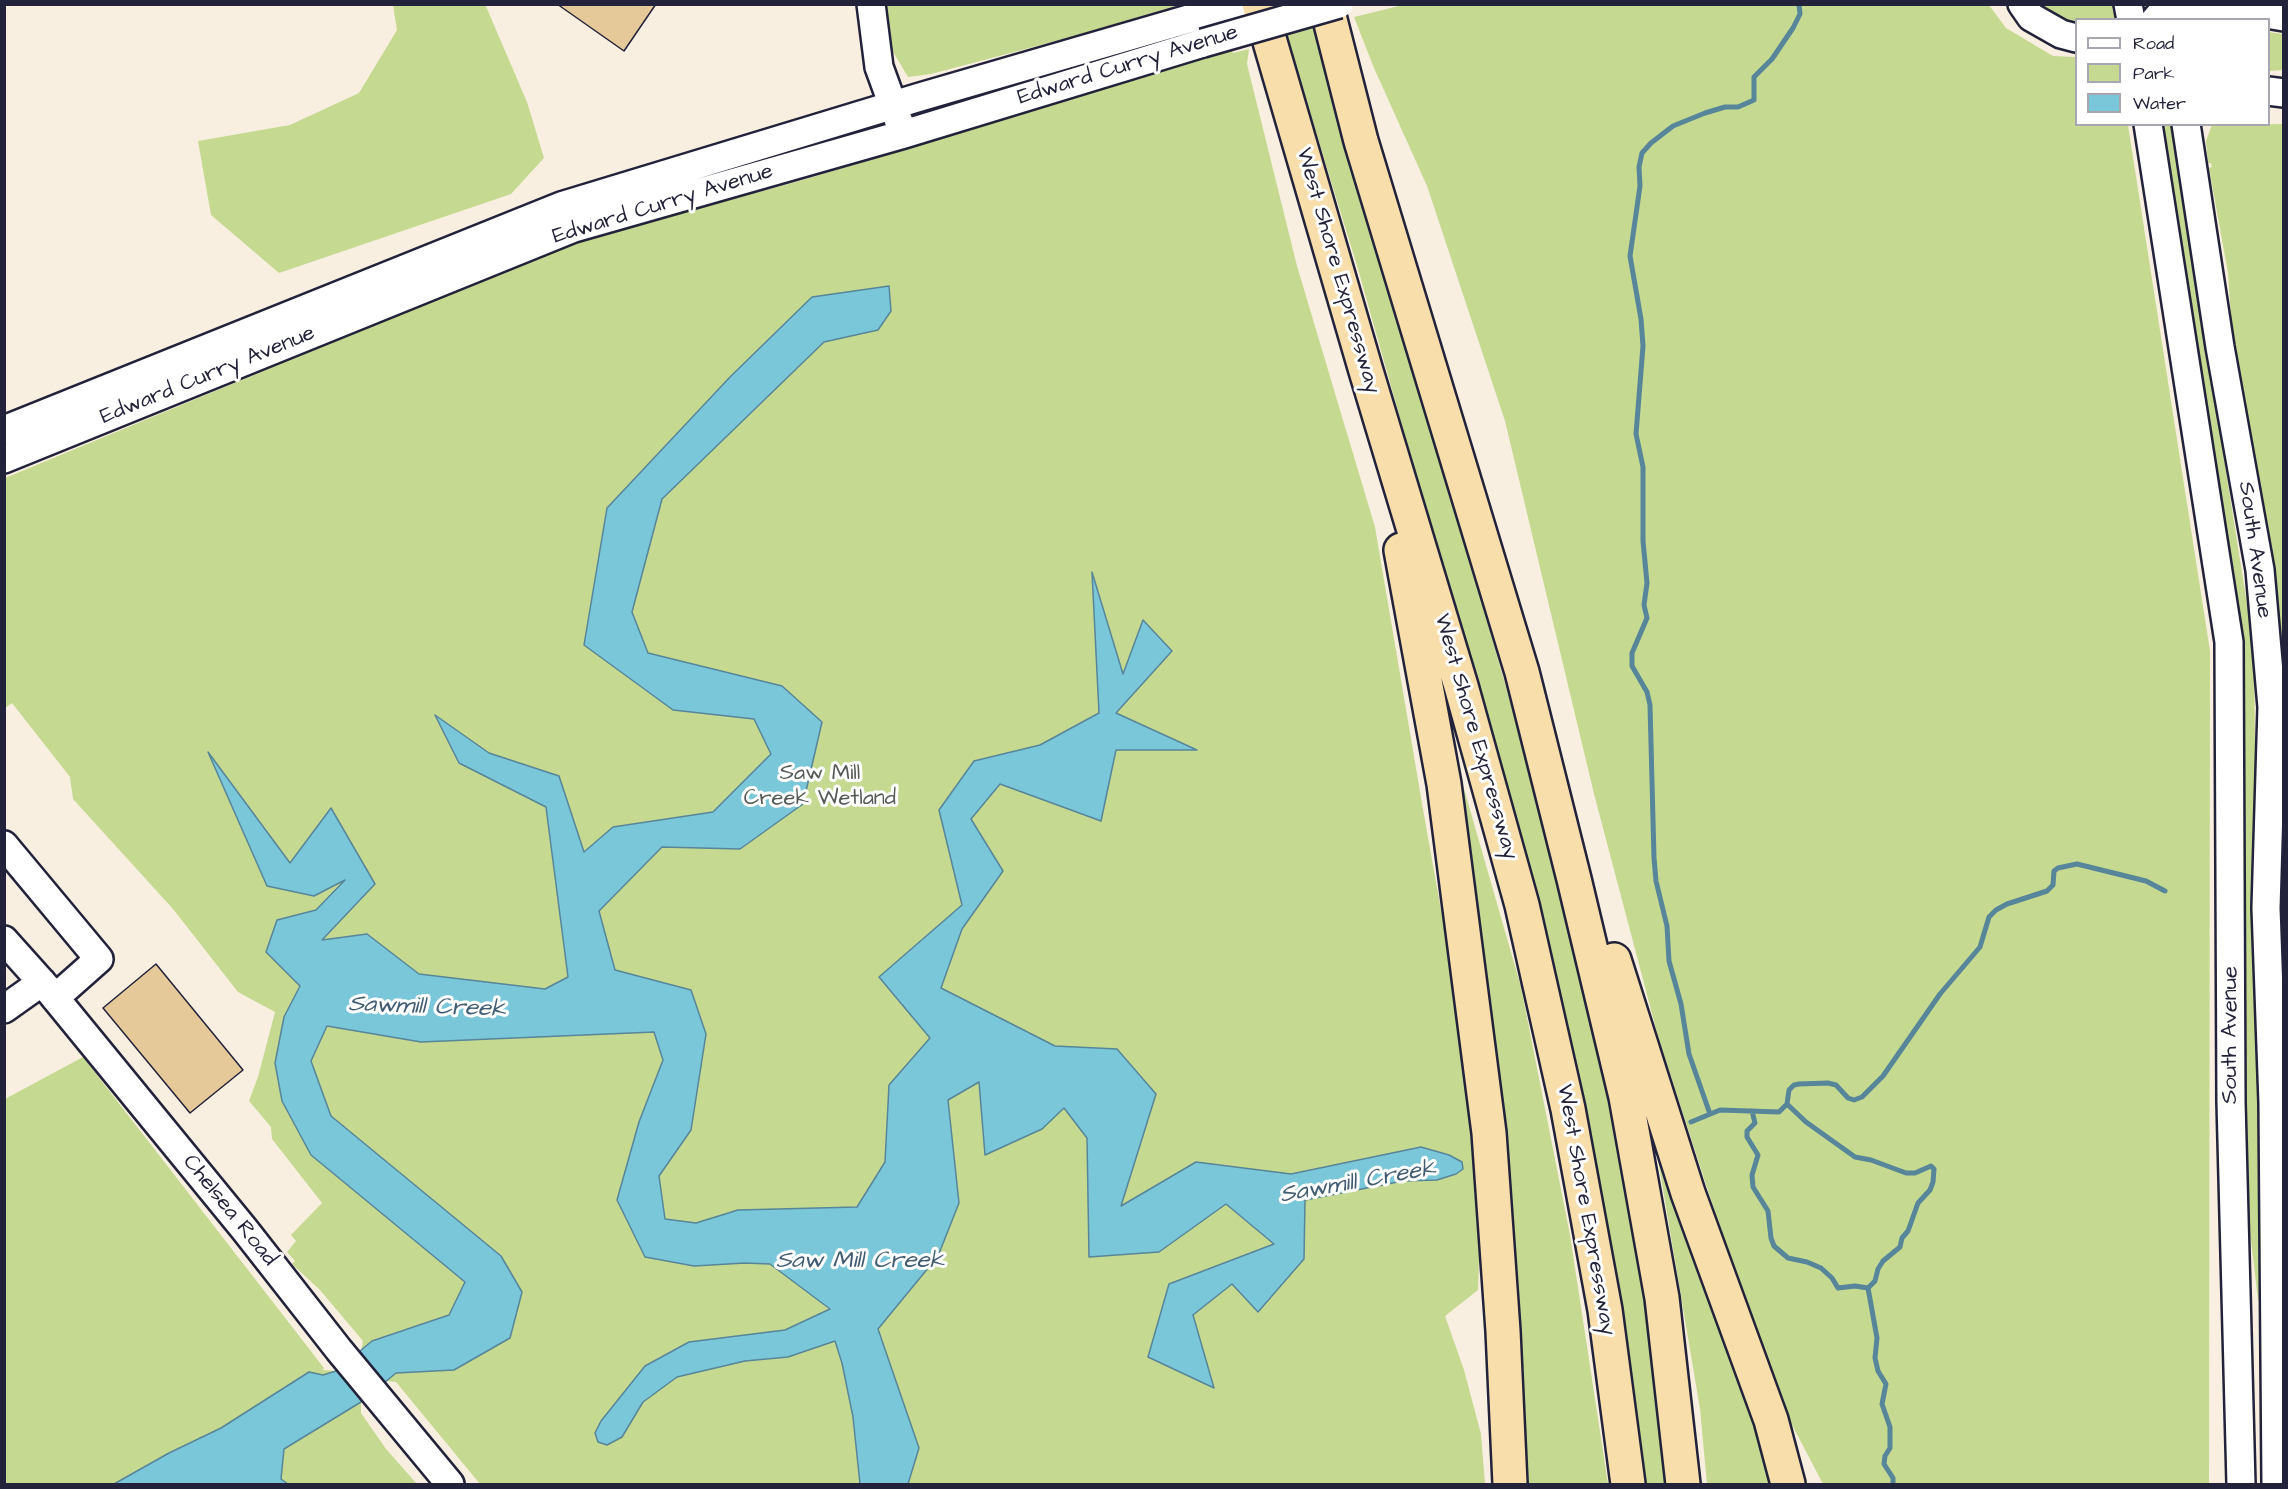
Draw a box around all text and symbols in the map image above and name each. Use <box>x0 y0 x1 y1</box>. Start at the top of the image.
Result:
legend <box>2075 18 2270 126</box>
street label: Edward Curry Avenue <box>1015 20 1241 112</box>
text: Road <box>2133 31 2174 56</box>
text: Park <box>2133 61 2175 86</box>
text: Water <box>2133 91 2186 116</box>
street label: West Shore Expressway <box>1289 145 1385 397</box>
street label: Edward Curry Avenue <box>550 159 776 251</box>
street label: Edward Curry Avenue <box>97 321 319 431</box>
street label: South Avenue <box>2231 480 2277 620</box>
street label: West Shore Expressway <box>1427 611 1523 863</box>
park label: Saw Mill Creek Wetland <box>744 761 896 812</box>
street label: South Avenue <box>2218 966 2244 1104</box>
water label: Sawmill Creek <box>348 991 506 1025</box>
street label: West Shore Expressway <box>1550 1082 1620 1338</box>
street label: Chelsea Road <box>176 1150 282 1272</box>
water label: Sawmill Creek <box>1278 1155 1438 1211</box>
water label: Saw Mill Creek <box>776 1248 944 1276</box>

